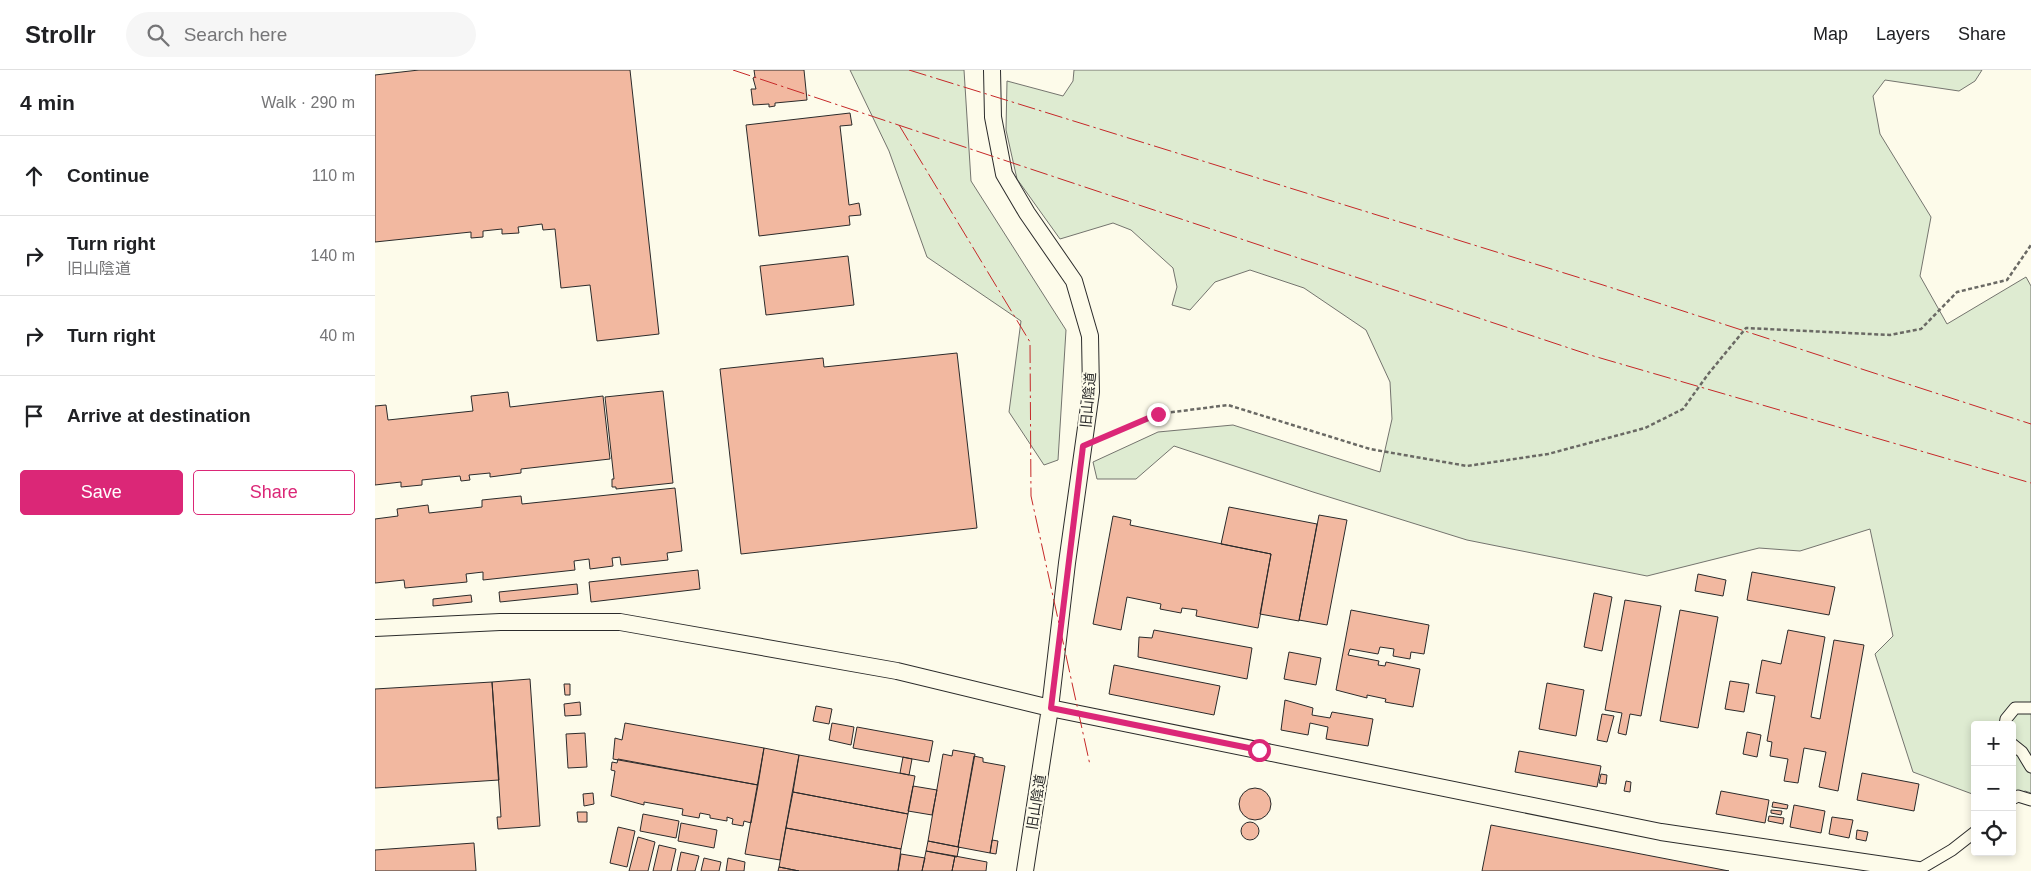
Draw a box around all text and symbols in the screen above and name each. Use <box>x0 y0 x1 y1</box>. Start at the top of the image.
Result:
search box <box>126 12 476 57</box>
text: Strollr <box>25 21 96 48</box>
icon: search <box>144 21 172 49</box>
text: Search here <box>184 24 287 45</box>
text: Map <box>1813 24 1848 44</box>
text: Layers <box>1876 24 1930 44</box>
text: Share <box>1958 24 2006 44</box>
text: 4 min <box>20 91 75 114</box>
text: Walk · 290 m <box>261 94 355 111</box>
icon: ahead <box>20 162 48 190</box>
text: Continue <box>67 165 149 186</box>
text: 110 m <box>312 167 355 184</box>
text: Turn right <box>67 233 155 254</box>
icon: right <box>20 242 48 270</box>
text: 140 m <box>311 247 355 264</box>
text: 旧山陰道 <box>67 260 131 277</box>
icon: right <box>20 322 48 350</box>
text: Turn right <box>67 325 155 346</box>
text: 40 m <box>319 327 355 344</box>
street label: 旧山陰道 <box>1078 371 1098 429</box>
icon: arrive <box>20 402 48 430</box>
route end <box>1147 403 1170 426</box>
text: Arrive at destination <box>67 405 251 426</box>
button: Save <box>20 470 183 515</box>
button: Share <box>193 470 355 515</box>
map controls <box>1971 721 2016 856</box>
button: + <box>1971 721 2016 766</box>
route start <box>1248 739 1271 762</box>
button: − <box>1971 766 2016 811</box>
street label: 旧山陰道 <box>1024 773 1048 831</box>
button: locate <box>1971 811 2016 856</box>

